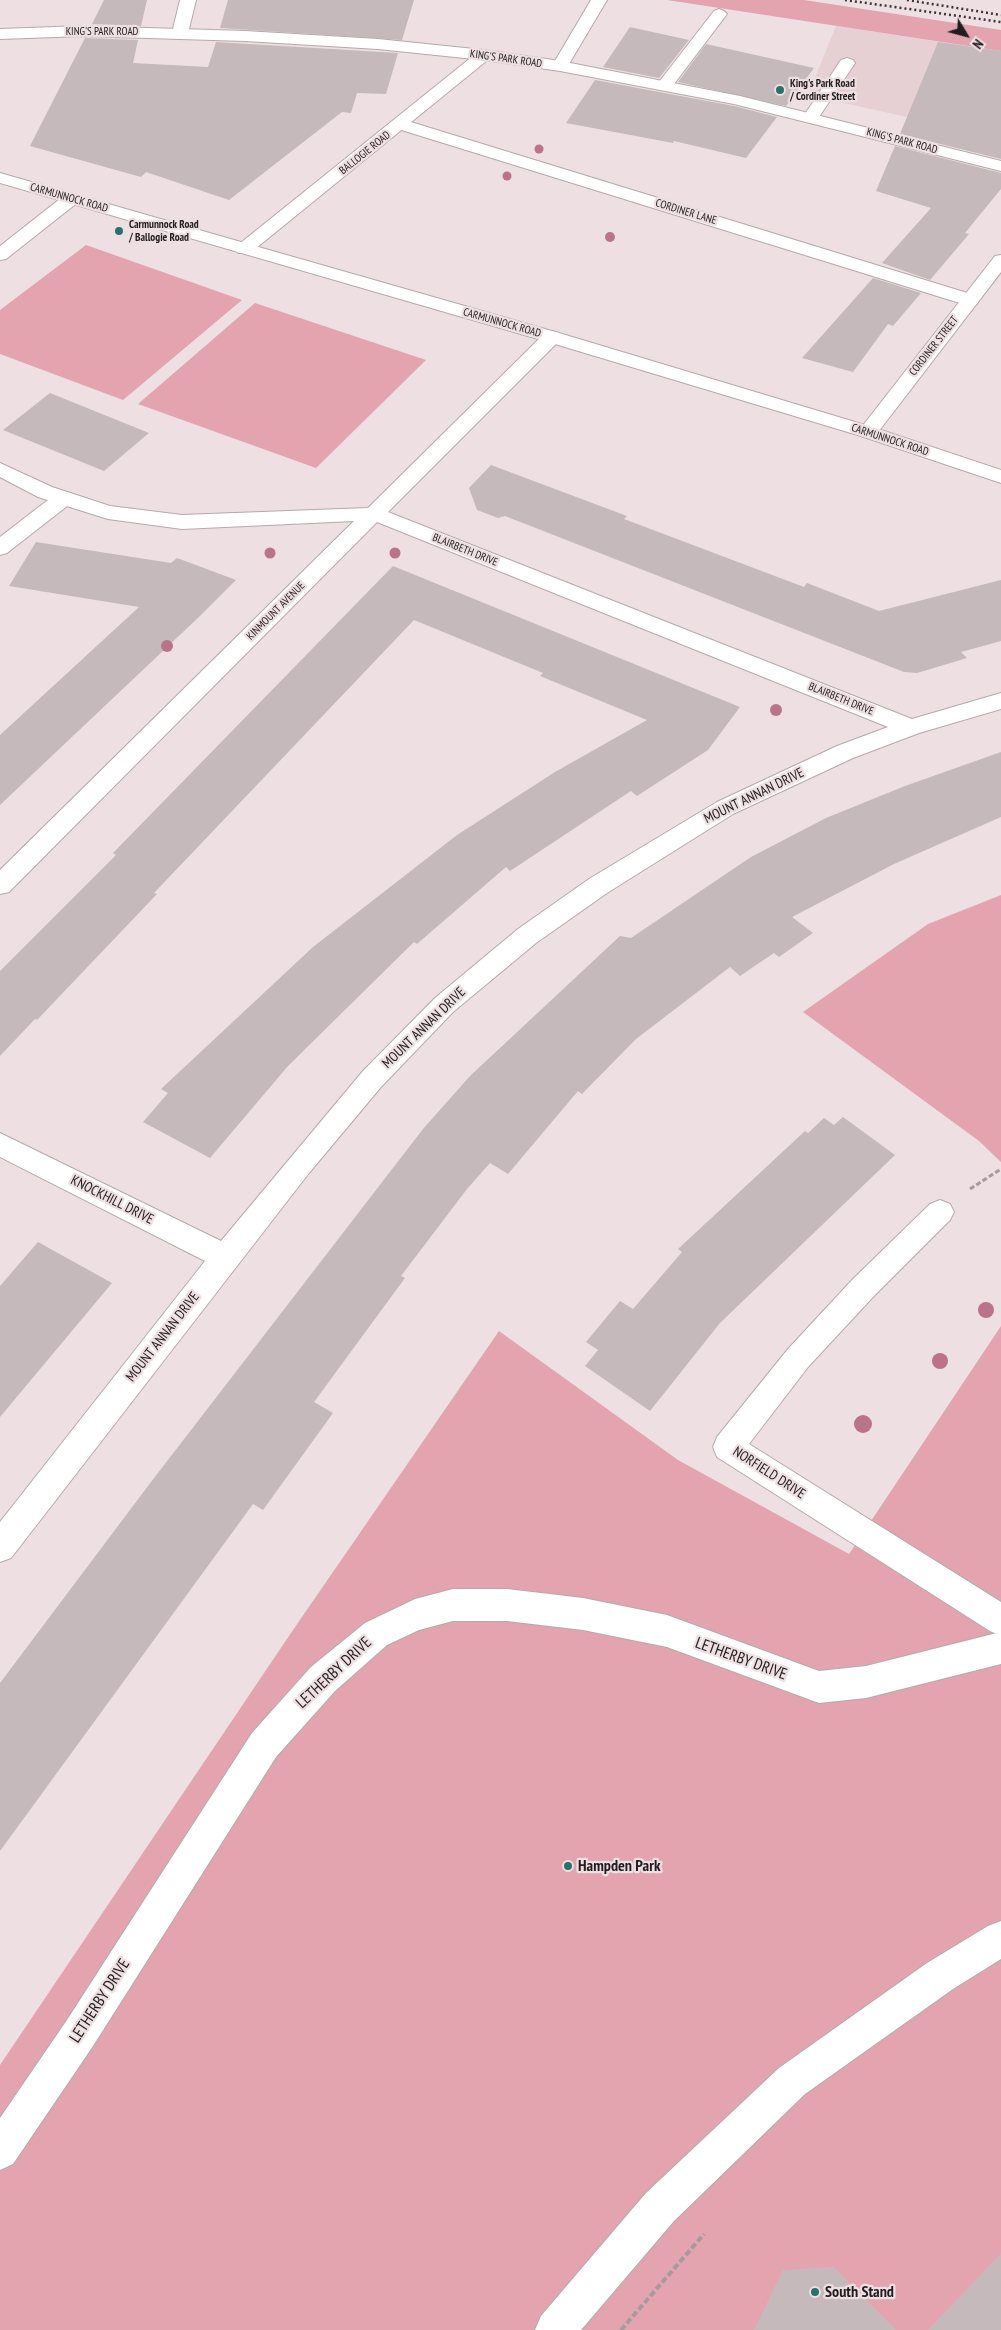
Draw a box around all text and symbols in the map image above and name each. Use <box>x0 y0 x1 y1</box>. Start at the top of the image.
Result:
north arrow <box>941 10 991 60</box>
street label: KING'S PARK ROAD <box>66 25 138 39</box>
text: N <box>969 36 987 52</box>
street label: KING'S PARK ROAD <box>469 47 543 71</box>
place label: King's Park Road / Cordiner Street <box>790 77 855 103</box>
marker: King's Park Road / Cordiner Street <box>774 84 786 96</box>
street label: KING'S PARK ROAD <box>865 125 939 157</box>
street label: BALLOGIE ROAD <box>337 128 393 178</box>
street label: CARMUNNOCK ROAD <box>29 181 109 215</box>
street label: CORDINER LANE <box>654 196 718 228</box>
place label: Carmunnock Road / Ballogie Road <box>129 218 199 244</box>
marker: Carmunnock Road / Ballogie Road <box>113 225 125 237</box>
street label: CARMUNNOCK ROAD <box>462 306 542 340</box>
street label: CORDINER STREET <box>907 314 961 378</box>
street label: CARMUNNOCK ROAD <box>850 421 930 459</box>
street label: BLAIRBETH DRIVE <box>430 531 500 569</box>
street label: KINMOUNT AVENUE <box>244 579 308 643</box>
street label: BLAIRBETH DRIVE <box>806 680 876 718</box>
street label: MOUNT ANNAN DRIVE <box>701 764 807 828</box>
street label: MOUNT ANNAN DRIVE <box>379 984 469 1072</box>
street label: KNOCKHILL DRIVE <box>68 1172 156 1228</box>
street label: MOUNT ANNAN DRIVE <box>123 1289 203 1385</box>
street label: NORFIELD DRIVE <box>730 1443 808 1503</box>
street label: LETHERBY DRIVE <box>292 1633 376 1713</box>
street label: LETHERBY DRIVE <box>693 1634 789 1684</box>
place label: Hampden Park <box>578 1856 660 1876</box>
marker: Hampden Park <box>562 1860 574 1872</box>
street label: LETHERBY DRIVE <box>66 1955 134 2047</box>
place label: South Stand <box>825 2282 894 2302</box>
marker: South Stand <box>809 2286 821 2298</box>

